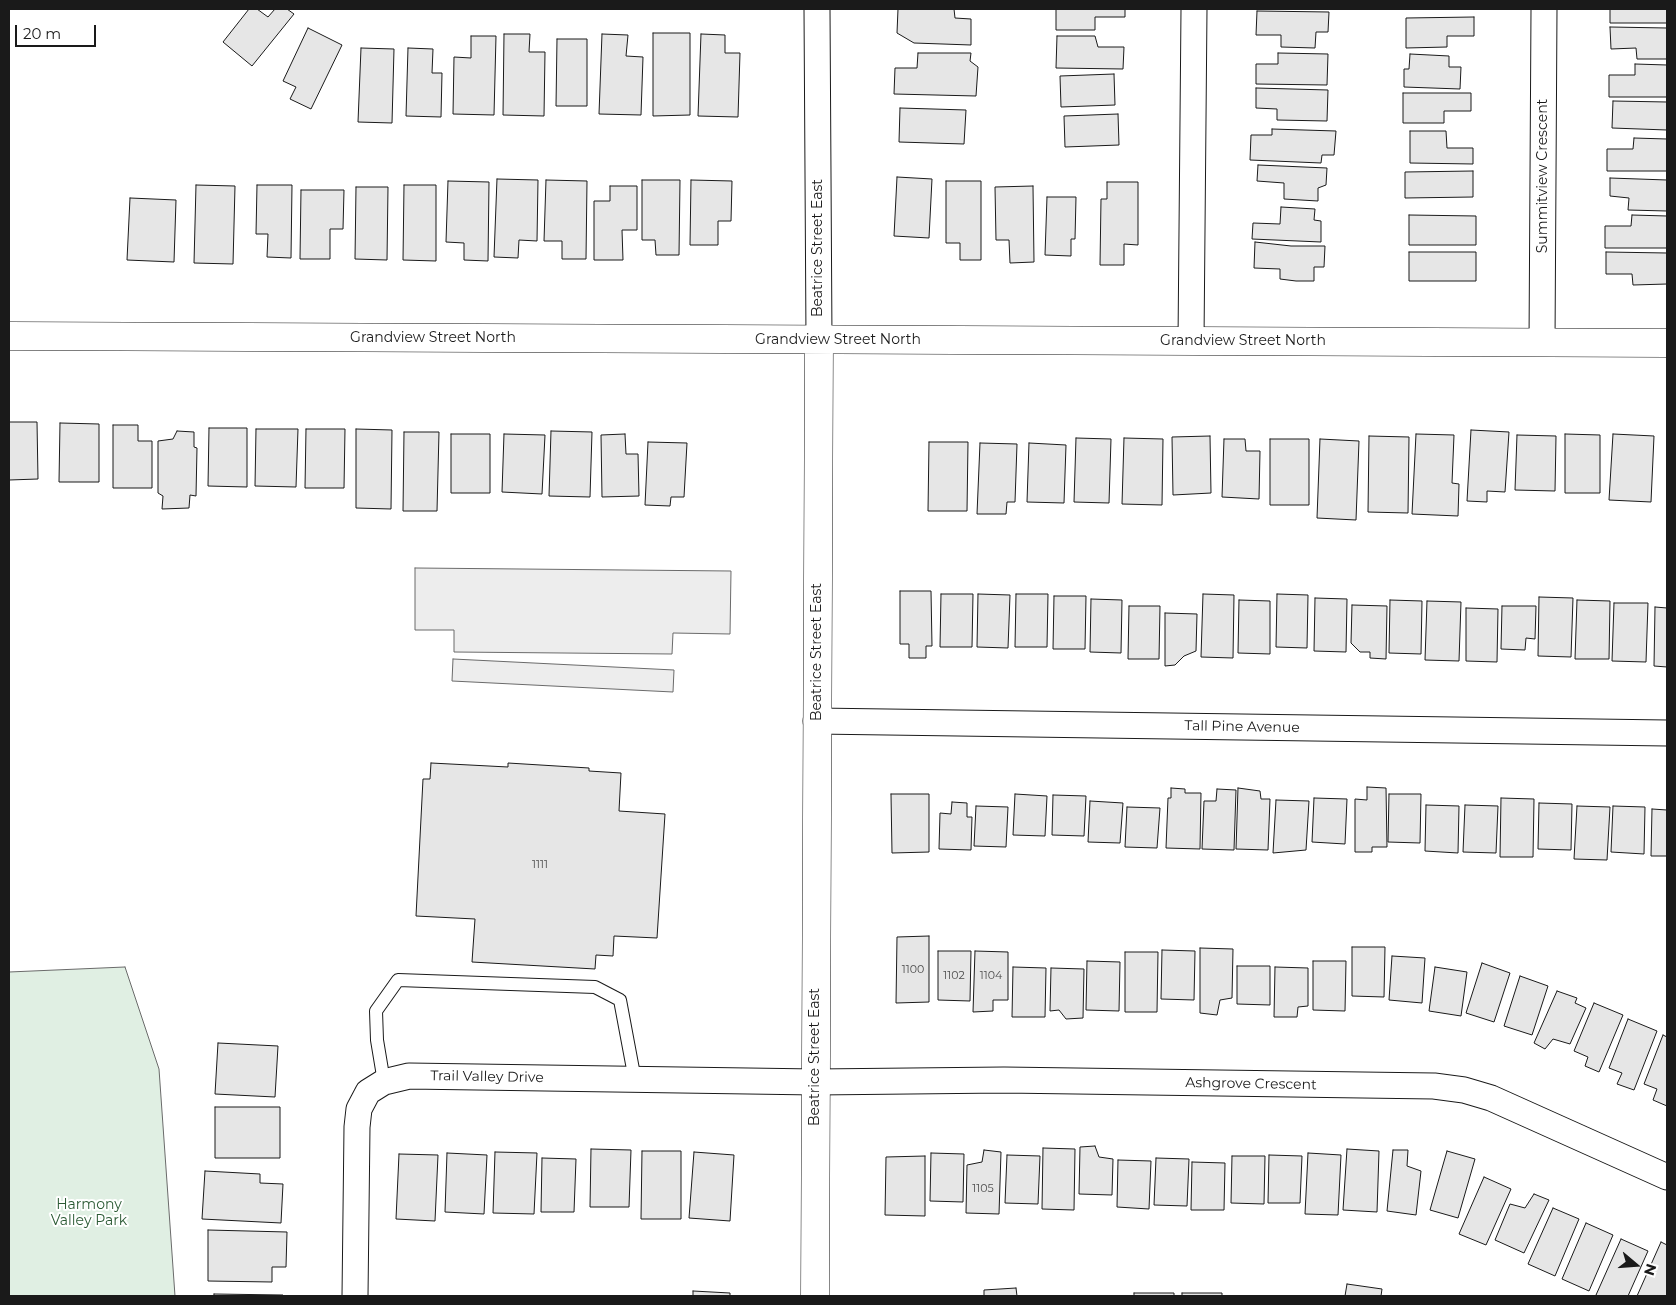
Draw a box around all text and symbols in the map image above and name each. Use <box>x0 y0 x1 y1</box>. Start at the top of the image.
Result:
scale bar <box>18 15 99 47</box>
text: 20 m <box>23 24 61 43</box>
street label: Summitview Crescent <box>1535 99 1551 253</box>
street label: Beatrice Street East <box>810 179 826 317</box>
street label: Grandview Street North <box>350 330 516 346</box>
street label: Grandview Street North <box>755 332 921 348</box>
street label: Grandview Street North <box>1160 333 1326 349</box>
street label: Beatrice Street East <box>809 583 825 721</box>
street label: Tall Pine Avenue <box>1184 718 1300 736</box>
house number: 1111 <box>532 858 548 872</box>
house number: 1100 <box>902 963 924 977</box>
house number: 1102 <box>943 969 965 983</box>
house number: 1104 <box>980 969 1002 983</box>
street label: Beatrice Street East <box>807 988 823 1126</box>
street label: Trail Valley Drive <box>430 1068 544 1086</box>
street label: Ashgrove Crescent <box>1185 1074 1317 1094</box>
house number: 1105 <box>972 1182 994 1196</box>
park label: Harmony Valley Park <box>51 1197 127 1230</box>
north arrow <box>1611 1240 1661 1290</box>
text: N <box>1640 1261 1661 1278</box>

